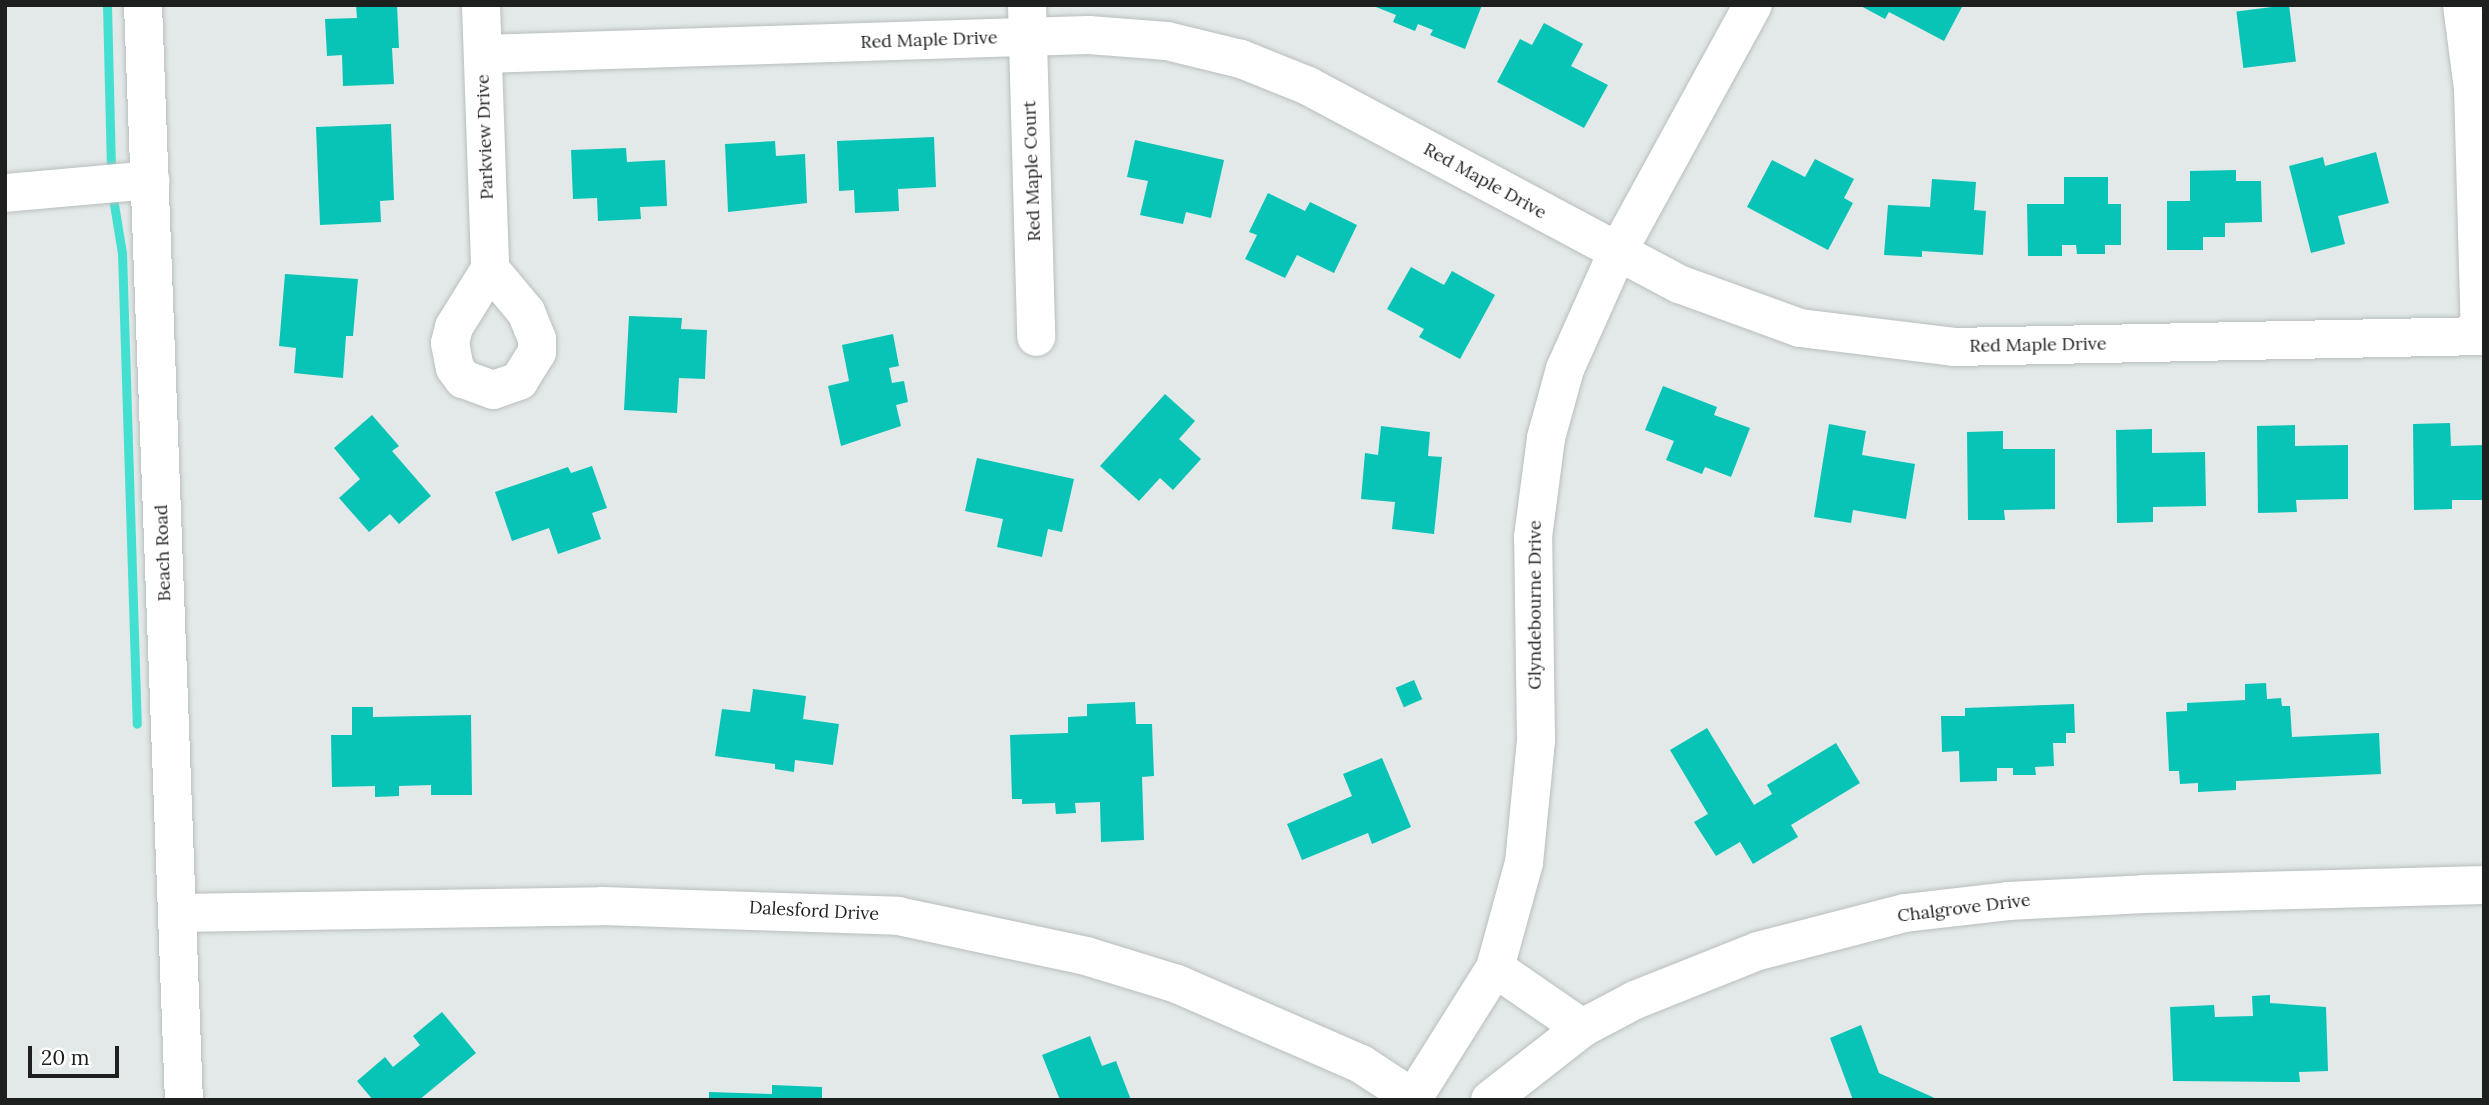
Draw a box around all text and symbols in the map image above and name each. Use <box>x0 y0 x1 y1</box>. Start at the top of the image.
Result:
street label: Red Maple Drive <box>860 27 998 53</box>
street label: Parkview Drive <box>472 74 498 200</box>
street label: Red Maple Court <box>1019 100 1045 242</box>
street label: Red Maple Drive <box>1420 138 1550 224</box>
street label: Red Maple Drive <box>1969 333 2107 357</box>
street label: Beach Road <box>151 504 175 602</box>
street label: Glyndebourne Drive <box>1524 520 1546 690</box>
street label: Chalgrove Drive <box>1896 889 2032 927</box>
street label: Dalesford Drive <box>748 897 880 925</box>
scale bar <box>32 1032 122 1076</box>
text: 20 m <box>41 1044 90 1071</box>

